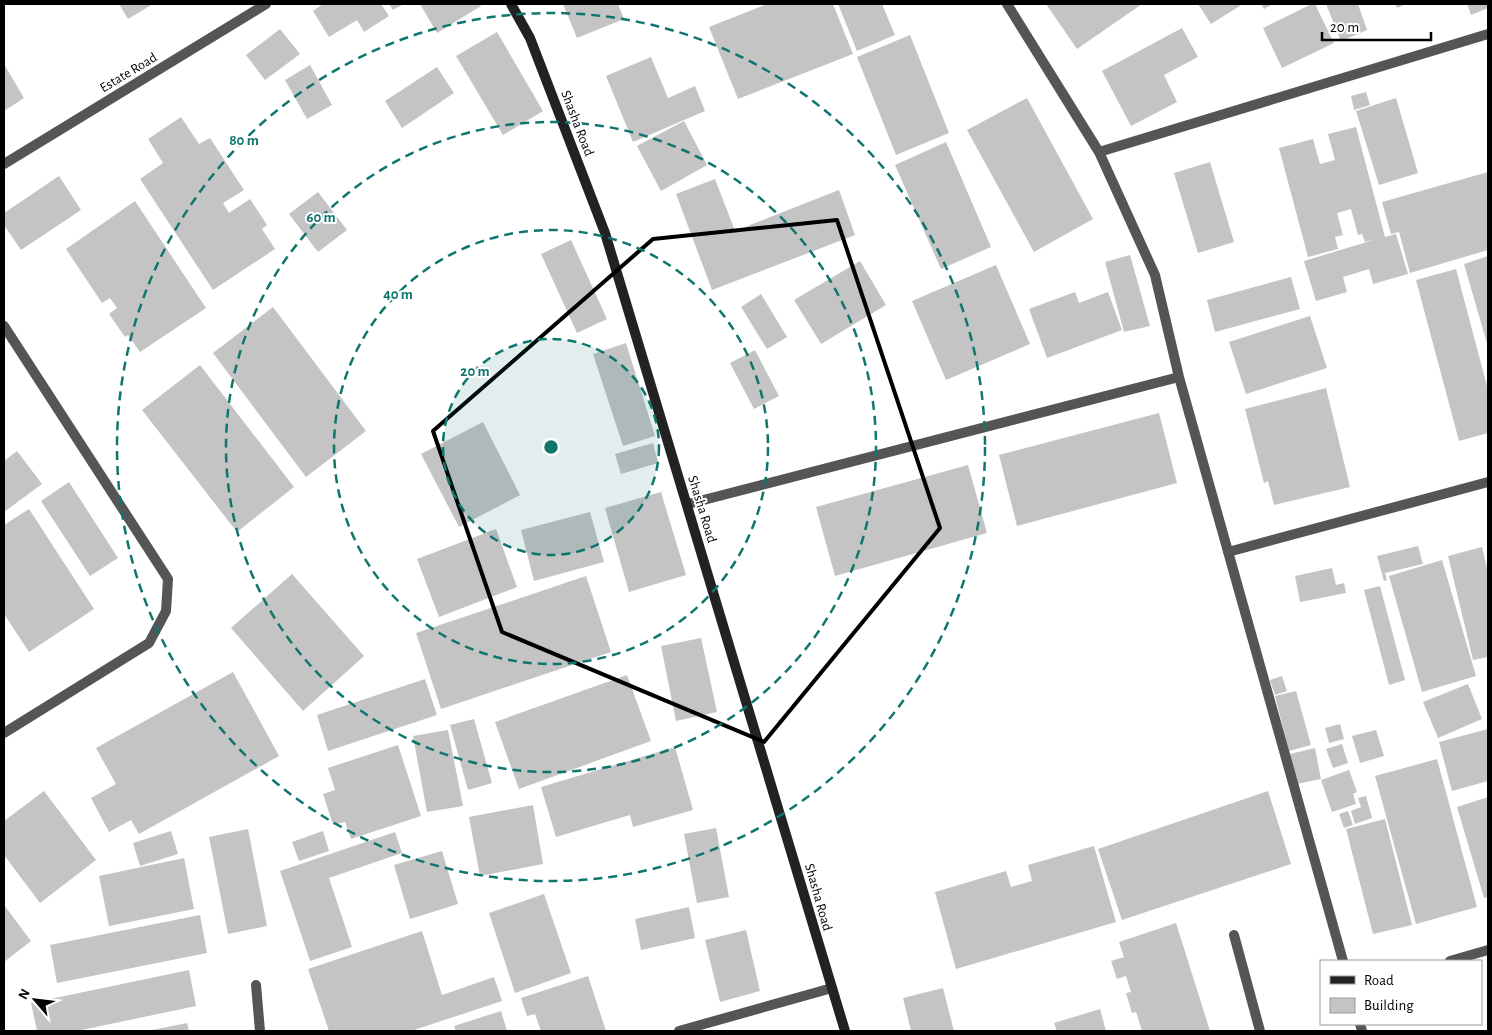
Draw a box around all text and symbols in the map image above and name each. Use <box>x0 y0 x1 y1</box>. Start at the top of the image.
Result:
scale bar <box>1322 10 1431 42</box>
text: 20 m <box>1330 20 1359 35</box>
street label: Estate Road <box>98 50 159 95</box>
street label: Shasha Road <box>558 88 596 158</box>
text: 80 m <box>229 133 259 148</box>
text: 60 m <box>306 210 336 225</box>
text: 40 m <box>383 287 413 302</box>
text: 20 m <box>460 364 490 379</box>
centre of rings <box>542 438 560 456</box>
street label: Shasha Road <box>685 474 719 544</box>
street label: Shasha Road <box>802 862 834 933</box>
legend <box>1320 960 1482 1025</box>
text: Road <box>1364 973 1394 988</box>
north arrow <box>10 975 60 1025</box>
text: N <box>16 987 33 1002</box>
text: Building <box>1364 998 1414 1013</box>

